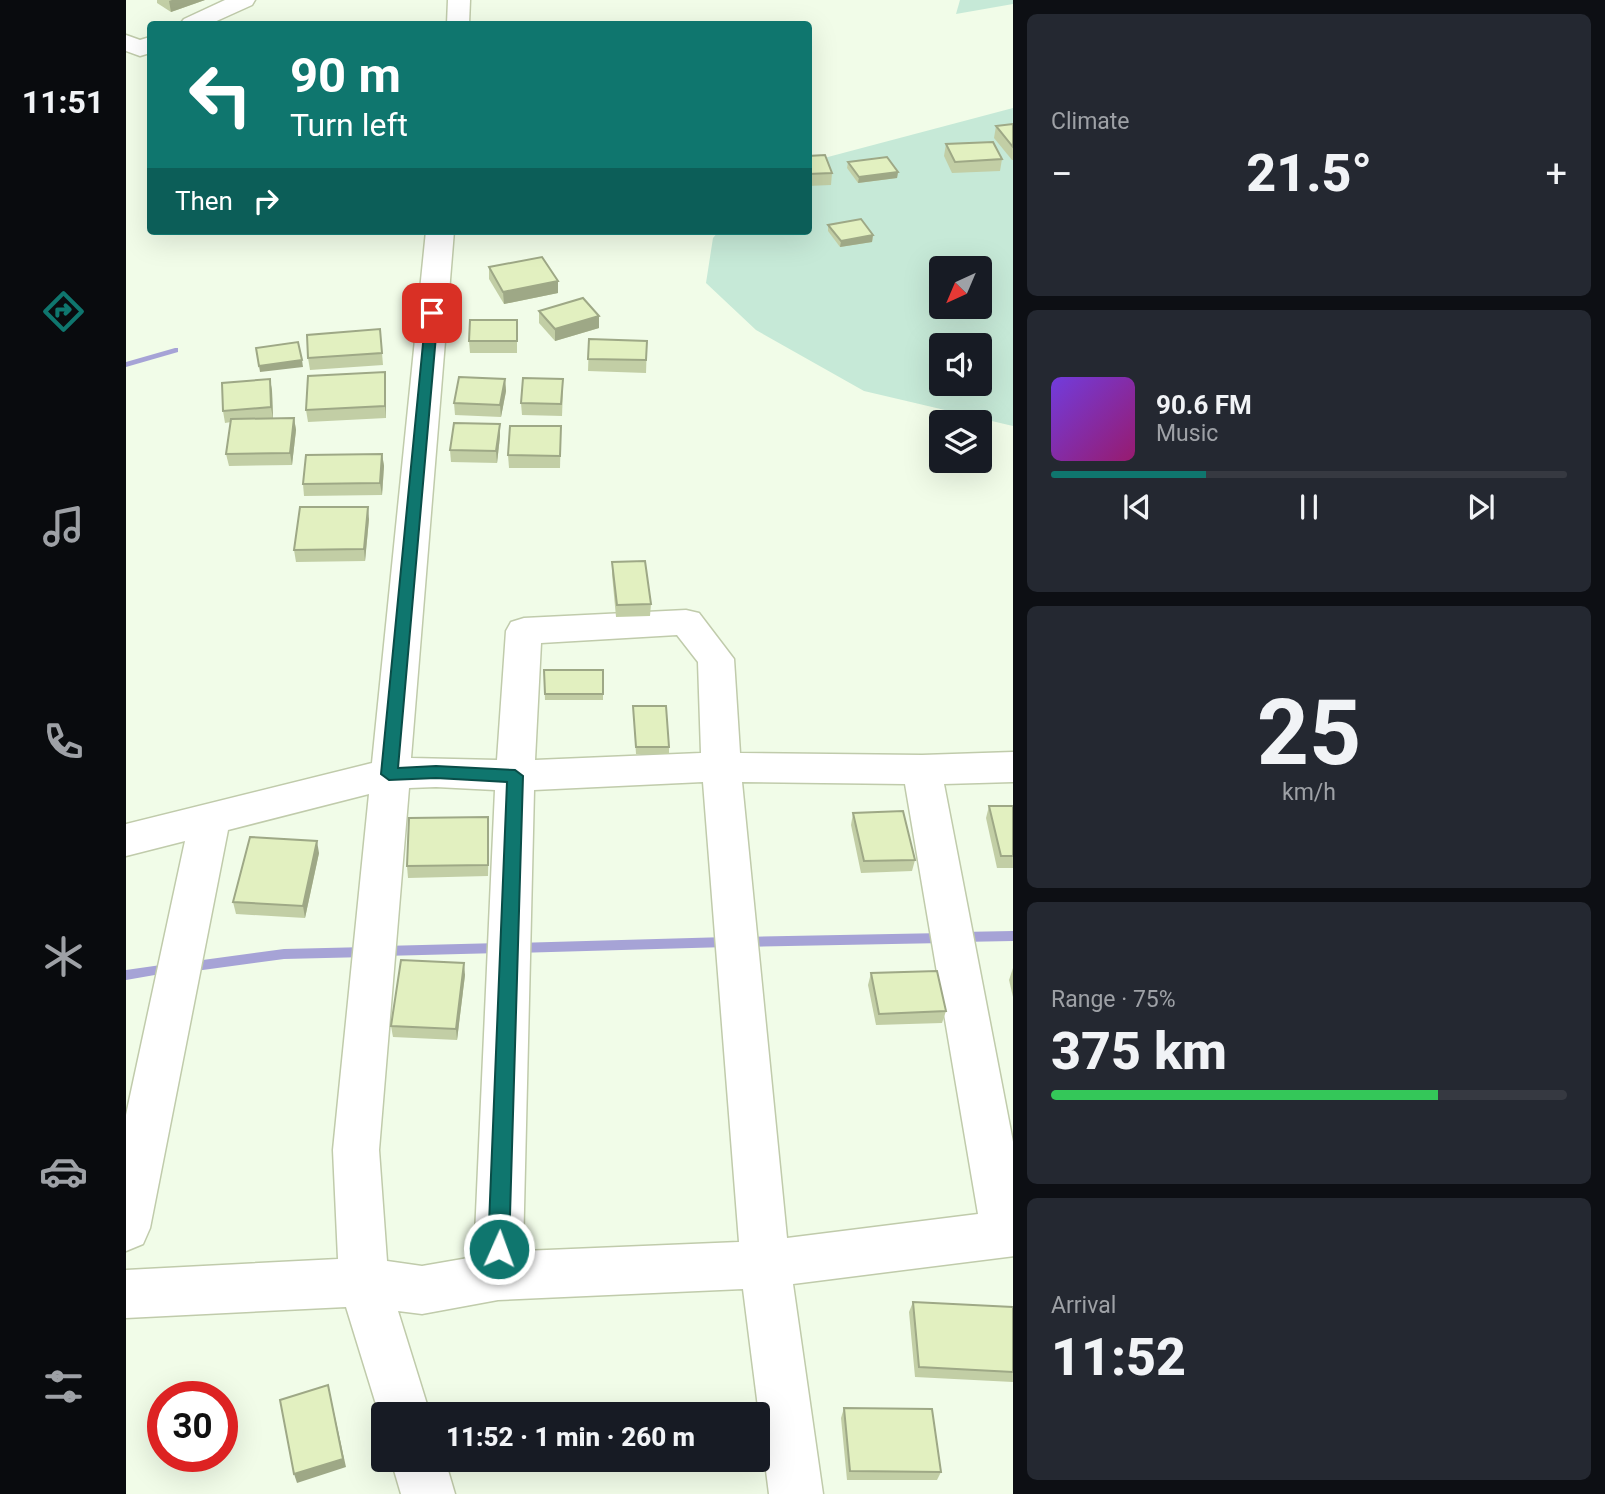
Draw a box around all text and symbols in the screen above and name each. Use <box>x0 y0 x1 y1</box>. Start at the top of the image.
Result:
text: 90 m <box>290 47 401 104</box>
icon: left <box>175 49 266 140</box>
text: 11:51 <box>22 83 104 121</box>
text: Turn left <box>290 106 408 144</box>
text: Climate <box>1051 108 1130 135</box>
text: 21.5° <box>1246 143 1372 204</box>
text: − <box>1051 152 1073 196</box>
text: + <box>1545 152 1567 196</box>
icon: right <box>247 182 285 220</box>
text: Then <box>175 186 233 216</box>
north arrow <box>929 256 992 318</box>
map controls <box>929 256 992 473</box>
pin <box>402 283 462 343</box>
icon: directions <box>39 287 88 336</box>
icon: arrive <box>413 294 451 332</box>
button: sound <box>929 333 992 396</box>
text: 90.6 FM <box>1156 390 1252 420</box>
button: layers <box>929 410 992 473</box>
text: Music <box>1156 420 1218 447</box>
icon: previous <box>1118 488 1156 526</box>
icon: pause <box>1290 488 1328 526</box>
icon: next <box>1462 488 1500 526</box>
icon: music <box>39 502 88 551</box>
text: 25 <box>1257 680 1361 786</box>
icon: phone <box>39 717 88 766</box>
text: km/h <box>1282 779 1336 806</box>
icon: climate <box>39 932 88 981</box>
text: Range · 75% <box>1051 986 1176 1013</box>
text: 375 km <box>1051 1021 1227 1082</box>
icon: car <box>39 1147 88 1196</box>
position arrow <box>462 1212 536 1286</box>
text: Arrival <box>1051 1292 1116 1319</box>
text: 11:52 <box>1051 1327 1186 1388</box>
icon: filters <box>39 1362 88 1411</box>
speed limit sign: 30 <box>147 1381 238 1472</box>
text: 11:52 · 1 min · 260 m <box>446 1422 695 1452</box>

